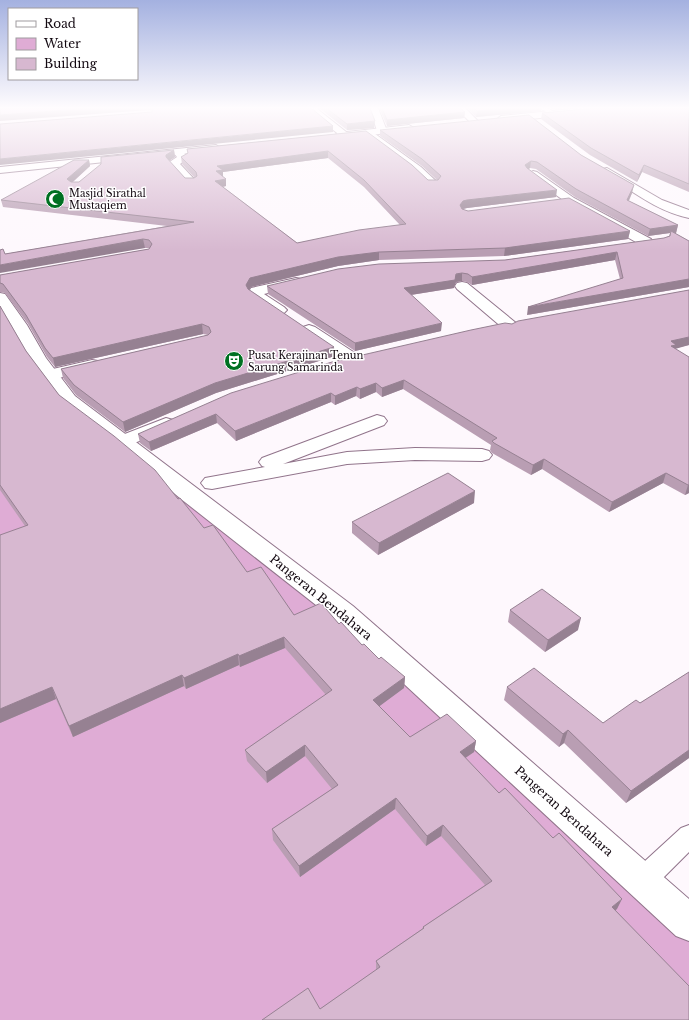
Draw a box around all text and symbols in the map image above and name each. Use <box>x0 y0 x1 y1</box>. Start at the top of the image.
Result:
legend <box>8 8 138 80</box>
text: Road <box>44 16 76 31</box>
text: Water <box>43 36 81 51</box>
text: Building <box>44 56 98 71</box>
place label: Masjid Sirathal Mustaqiem <box>69 187 146 212</box>
mosque icon: Masjid Sirathal Mustaqiem <box>44 188 66 210</box>
place label: Pusat Kerajinan Tenun Sarung Samarinda <box>248 349 364 374</box>
theatre icon: Pusat Kerajinan Tenun Sarung Samarinda <box>223 350 245 372</box>
street label: Pangeran Bendahara <box>267 551 376 643</box>
street label: Pangeran Bendahara <box>512 763 617 859</box>

